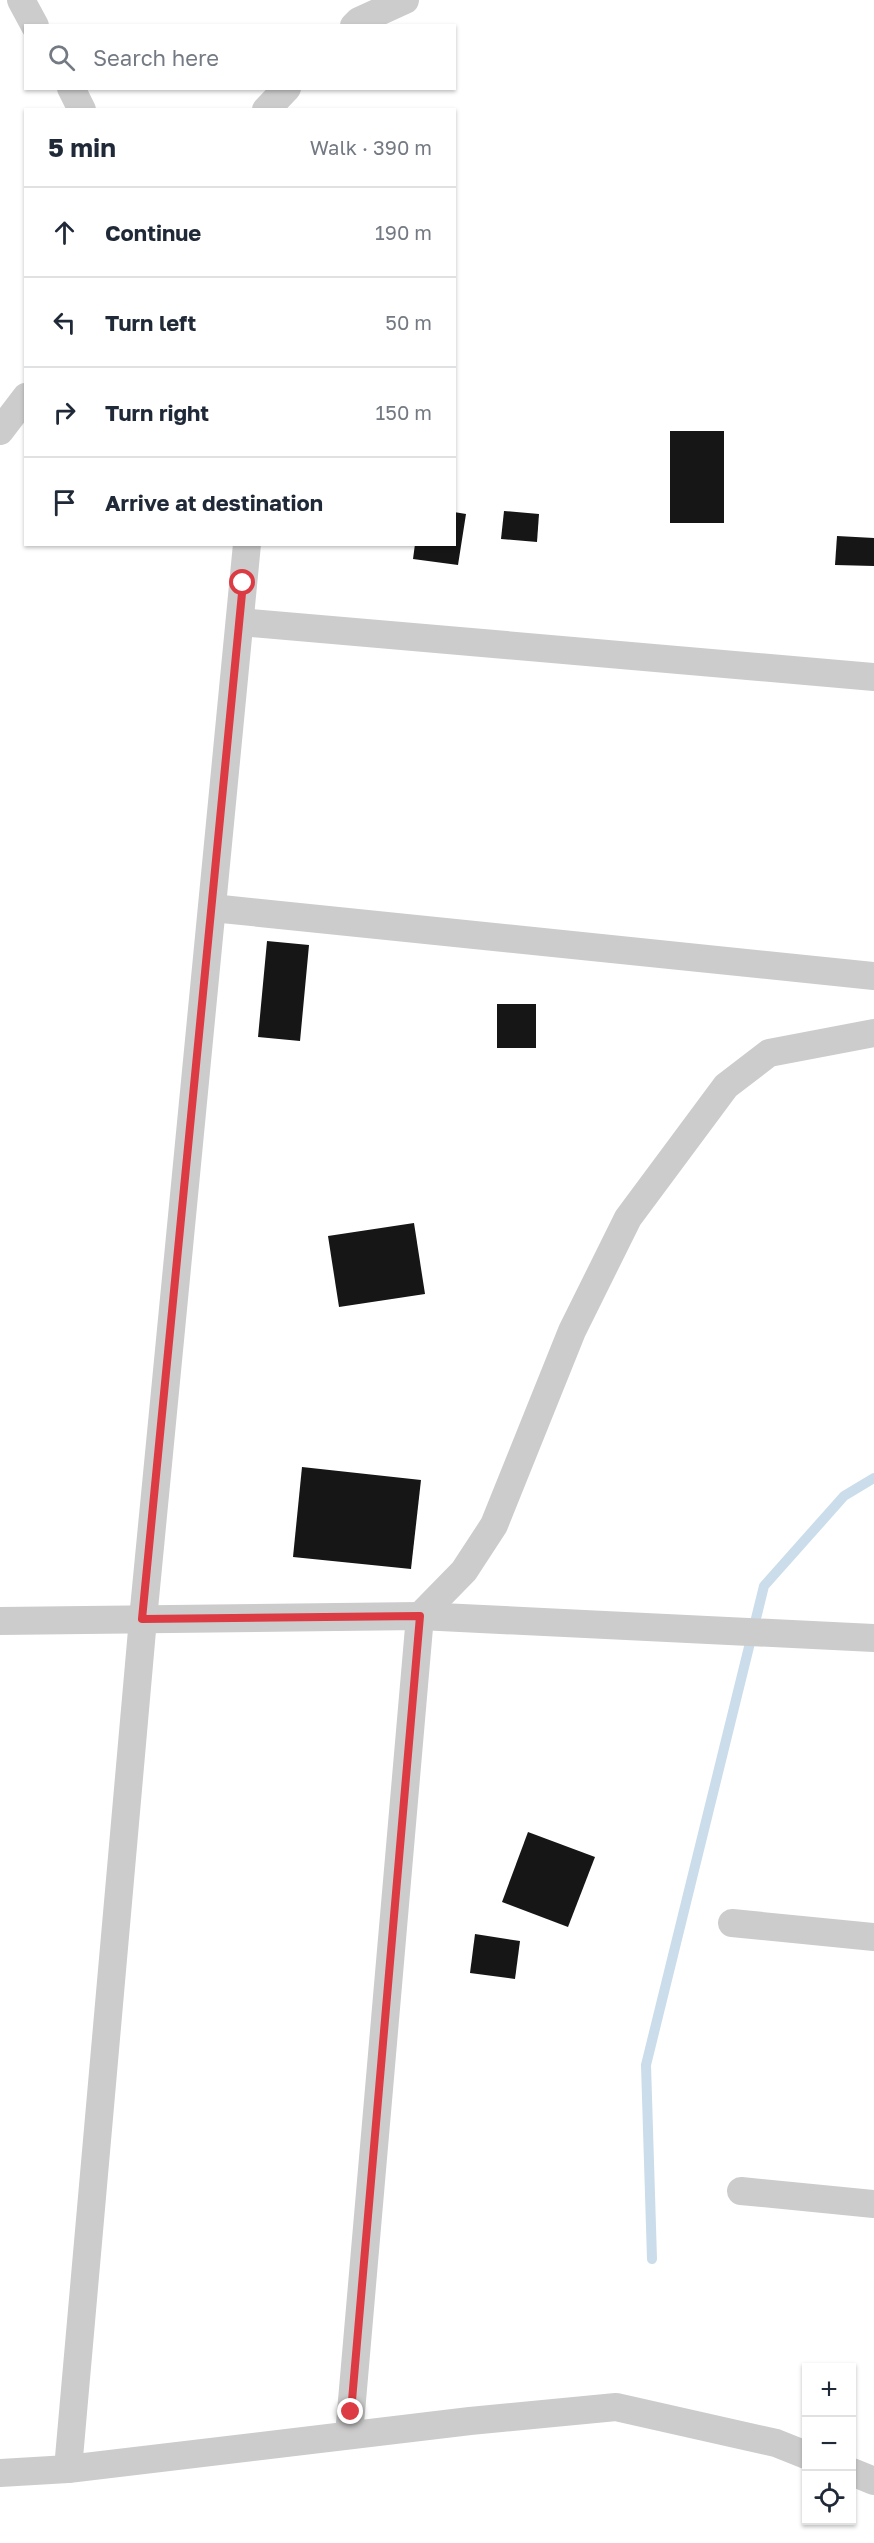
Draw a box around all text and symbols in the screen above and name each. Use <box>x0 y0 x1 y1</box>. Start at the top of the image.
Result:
search box <box>24 24 456 90</box>
icon: search <box>45 41 78 74</box>
text: Search here <box>93 44 219 71</box>
text: 5 min <box>48 132 116 163</box>
text: Walk · 390 m <box>310 135 432 159</box>
icon: ahead <box>48 216 81 249</box>
text: Continue <box>105 219 201 246</box>
text: 190 m <box>375 220 432 244</box>
icon: left <box>48 306 81 339</box>
text: Turn left <box>105 309 196 336</box>
text: 50 m <box>385 310 432 334</box>
icon: right <box>48 396 81 429</box>
text: Turn right <box>105 399 209 426</box>
text: 150 m <box>376 400 432 424</box>
icon: arrive <box>48 486 81 519</box>
text: Arrive at destination <box>105 489 323 516</box>
route start <box>229 569 255 595</box>
map controls <box>802 2363 856 2525</box>
button: + <box>802 2363 856 2417</box>
route end <box>337 2398 363 2424</box>
button: − <box>802 2417 856 2471</box>
button: locate <box>802 2471 856 2525</box>

